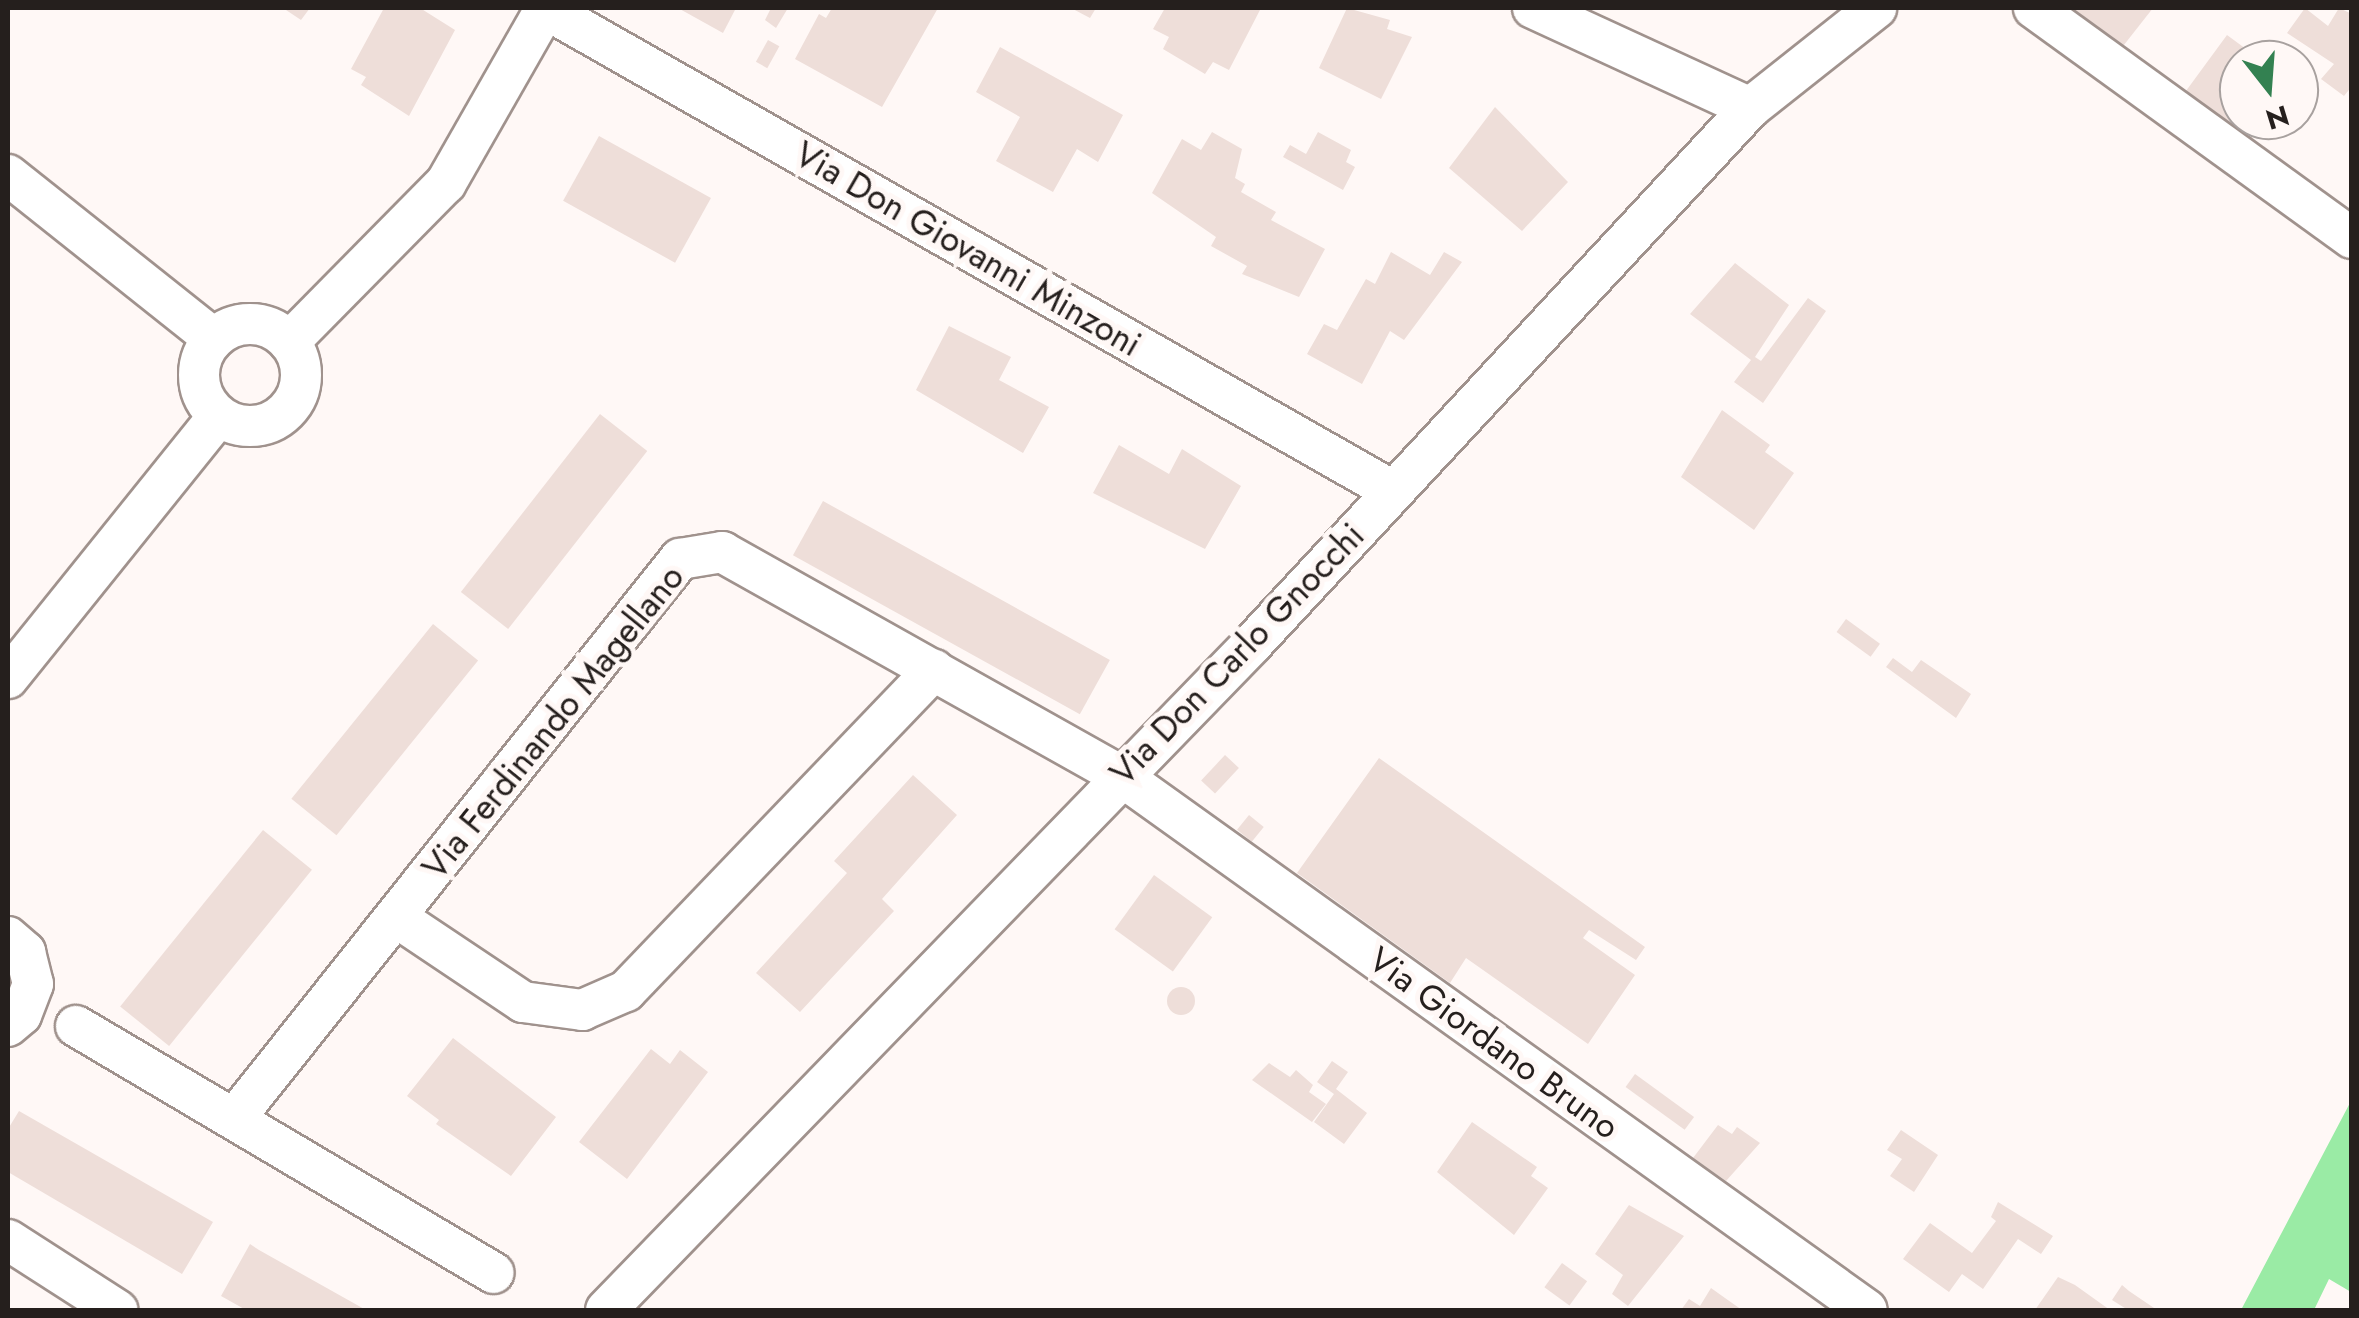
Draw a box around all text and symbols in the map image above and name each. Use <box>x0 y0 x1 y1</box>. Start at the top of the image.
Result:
north arrow <box>2219 40 2319 140</box>
text: N <box>2261 94 2294 140</box>
street label: Via Don Giovanni Minzoni <box>787 133 1149 365</box>
street label: Via Don Carlo Gnocchi <box>1101 514 1373 794</box>
street label: Via Ferdinando Magellano <box>413 557 693 887</box>
street label: Via Giordano Bruno <box>1361 938 1627 1148</box>

